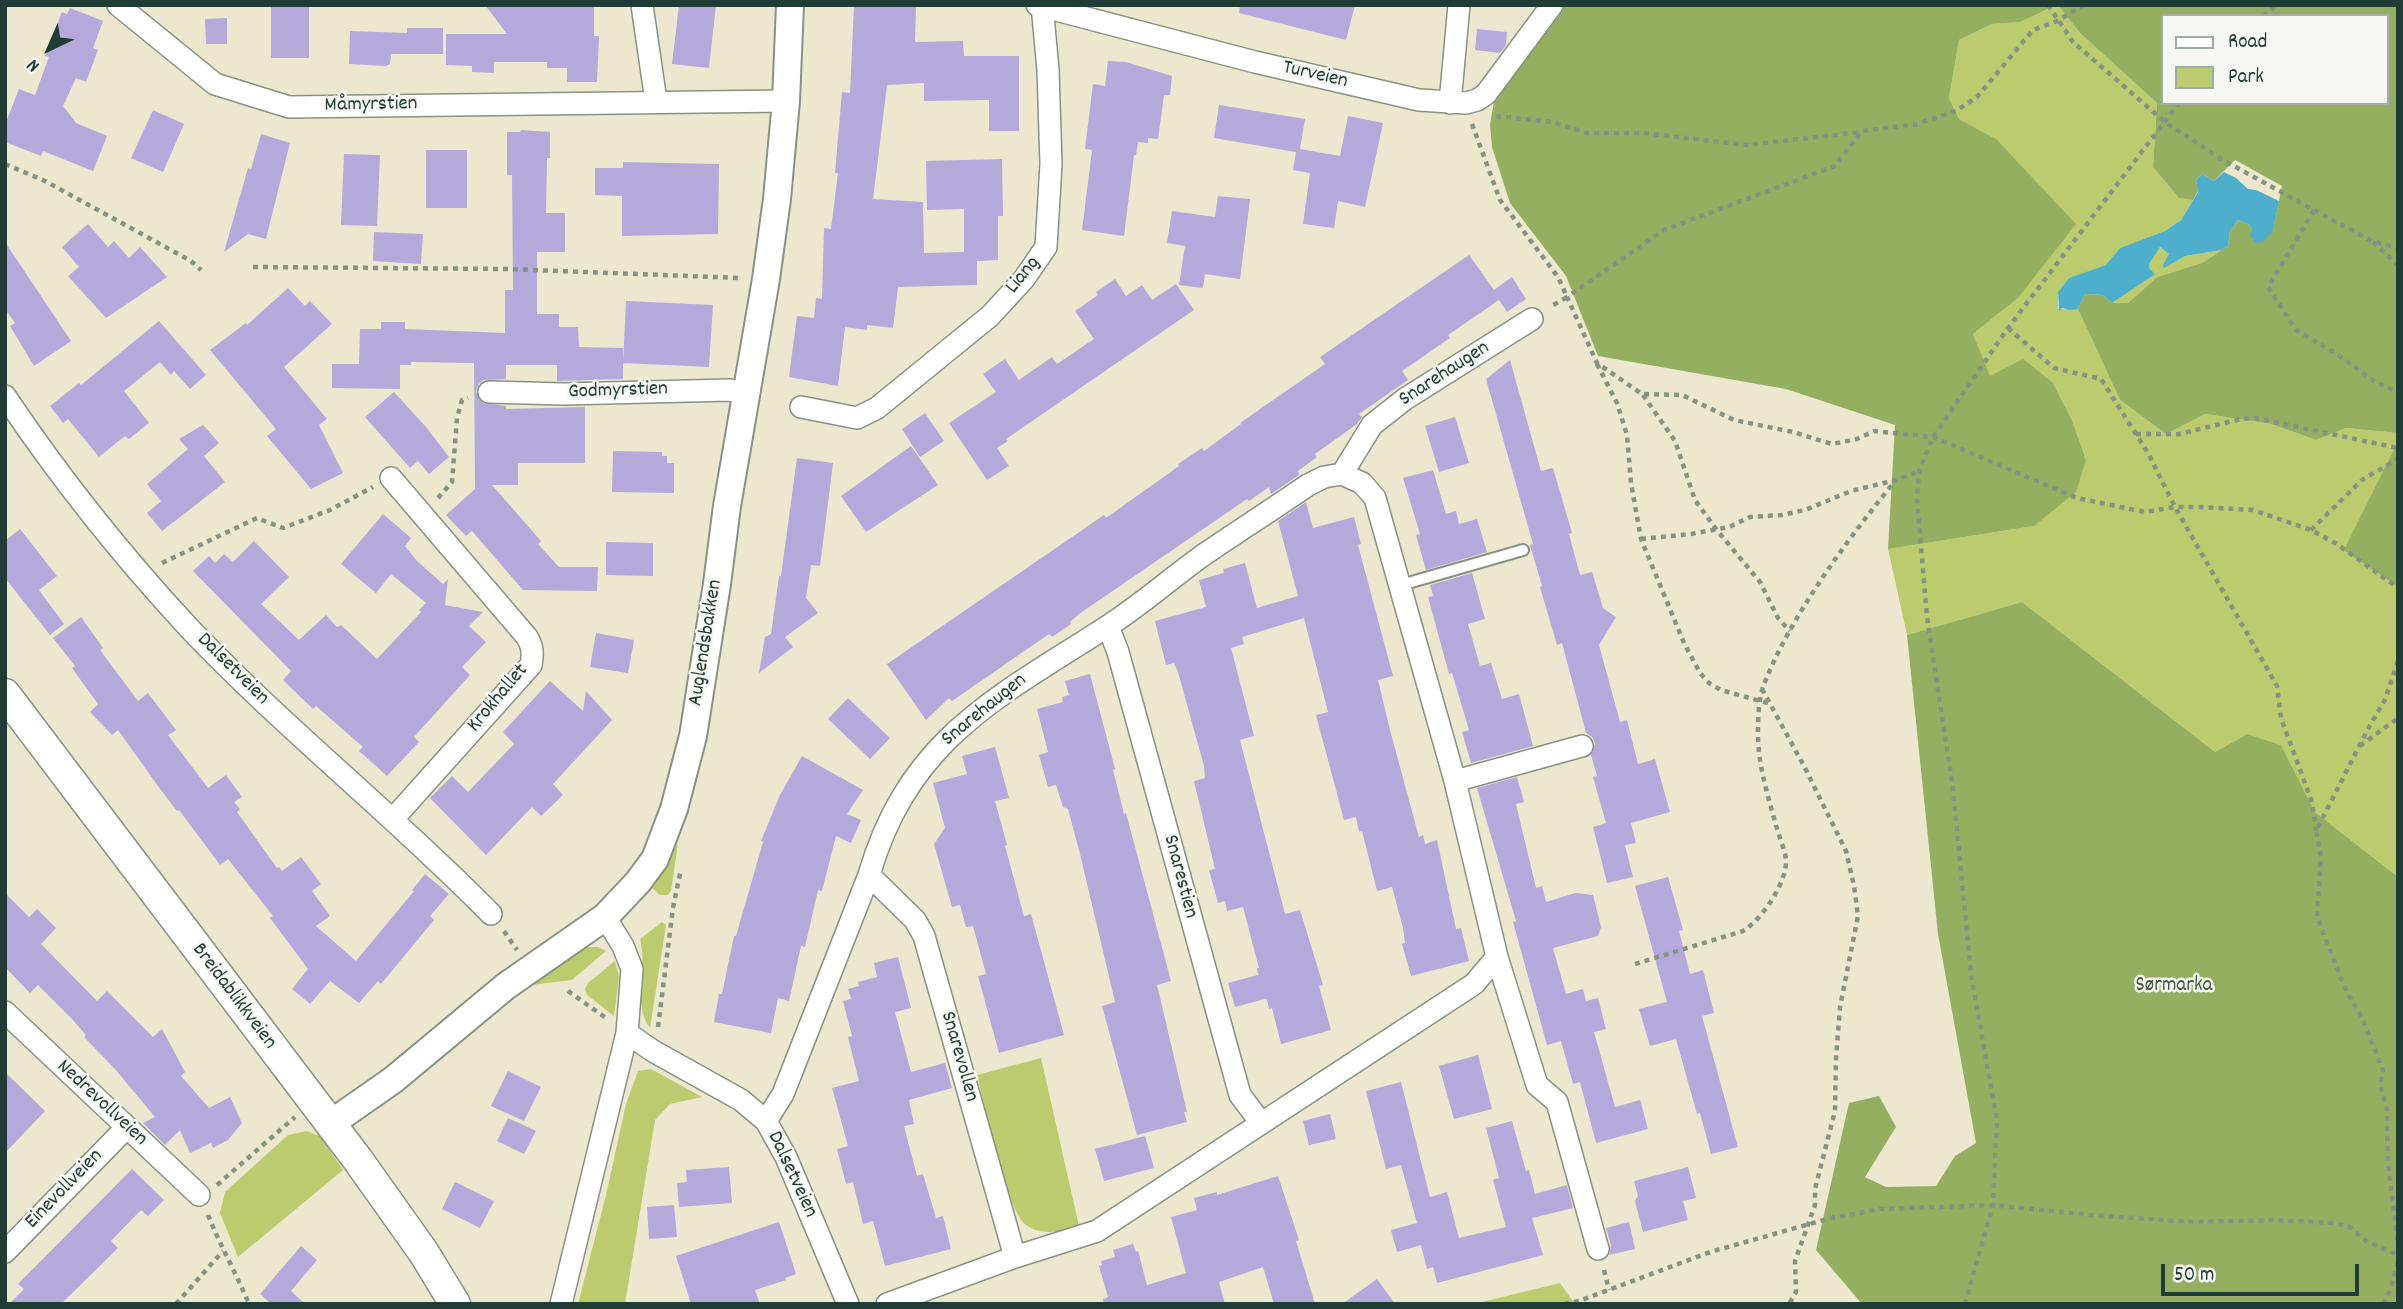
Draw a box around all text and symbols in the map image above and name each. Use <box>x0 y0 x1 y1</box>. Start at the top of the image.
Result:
north arrow <box>14 14 84 84</box>
legend <box>2162 14 2389 105</box>
text: Road <box>2228 28 2267 58</box>
text: N <box>21 51 47 77</box>
street label: Turveien <box>1280 56 1350 96</box>
text: Park <box>2228 63 2264 93</box>
street label: Måmyrstien <box>324 93 418 119</box>
street label: Liang <box>1001 252 1047 300</box>
street label: Snarehaugen <box>1395 337 1495 413</box>
street label: Godmyrstien <box>568 378 668 406</box>
street label: Auglendsbakken <box>685 578 729 708</box>
street label: Dalsetveien <box>190 628 274 712</box>
street label: Krokhallet <box>463 660 535 738</box>
street label: Snarehaugen <box>937 669 1033 753</box>
street label: Snarestien <box>1156 833 1202 921</box>
street label: Breidablikkveien <box>185 939 281 1055</box>
park label: Sørmarka <box>2136 974 2212 1000</box>
street label: Snarevollen <box>933 1009 983 1105</box>
street label: Nedrevollveien <box>50 1055 152 1153</box>
street label: Dalsetveien <box>760 1128 822 1222</box>
street label: Einevollveien <box>21 1145 109 1235</box>
scale bar <box>2165 1250 2363 1294</box>
text: 50 m <box>2174 1261 2214 1291</box>

